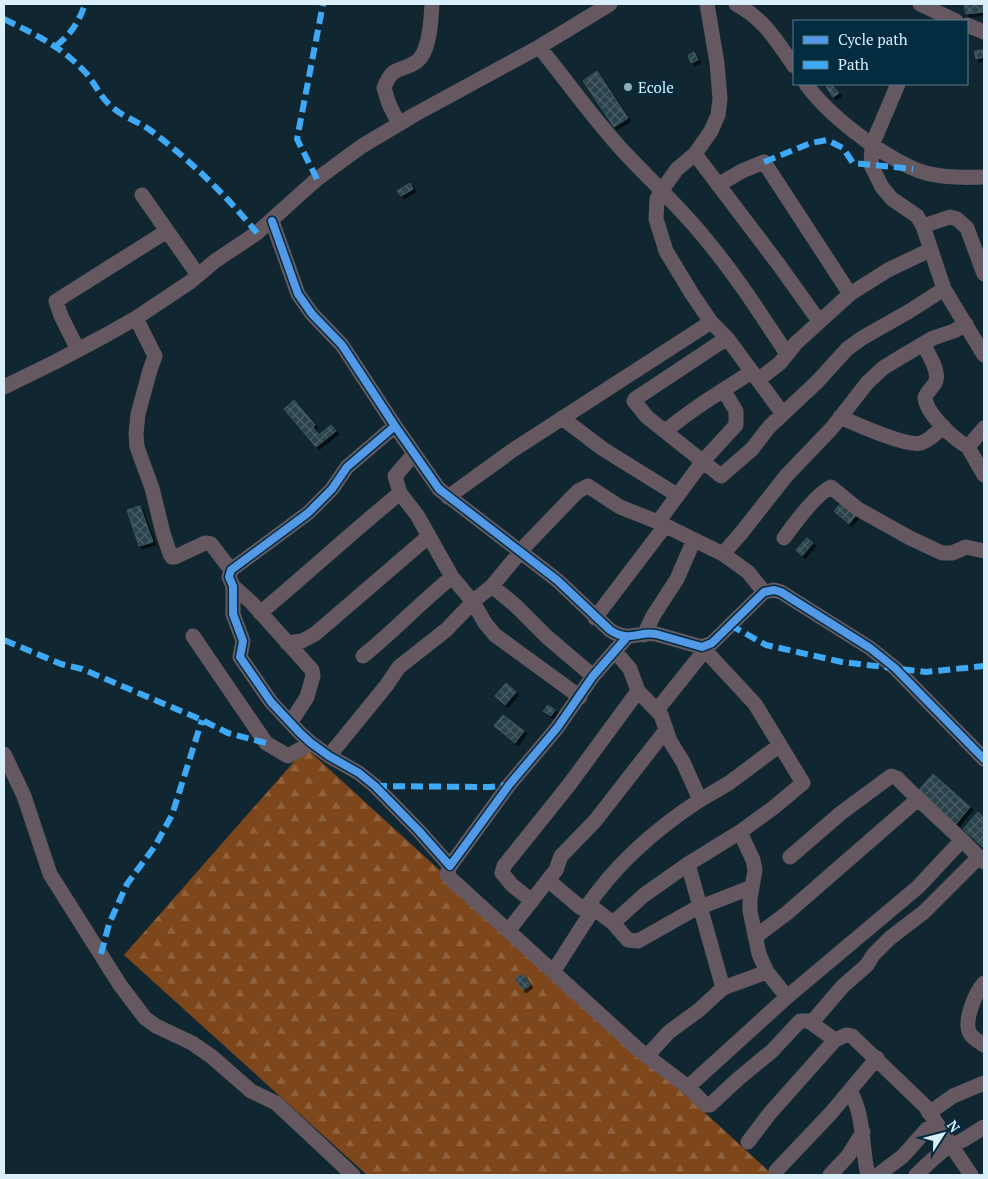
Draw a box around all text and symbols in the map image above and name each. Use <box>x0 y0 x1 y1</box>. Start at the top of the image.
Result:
legend <box>793 20 968 85</box>
text: Cycle path <box>838 29 908 49</box>
text: Path <box>838 54 869 74</box>
place label: Ecole <box>638 77 674 97</box>
marker: Ecole <box>622 81 634 93</box>
north arrow <box>918 1109 968 1159</box>
text: N <box>943 1116 965 1136</box>

